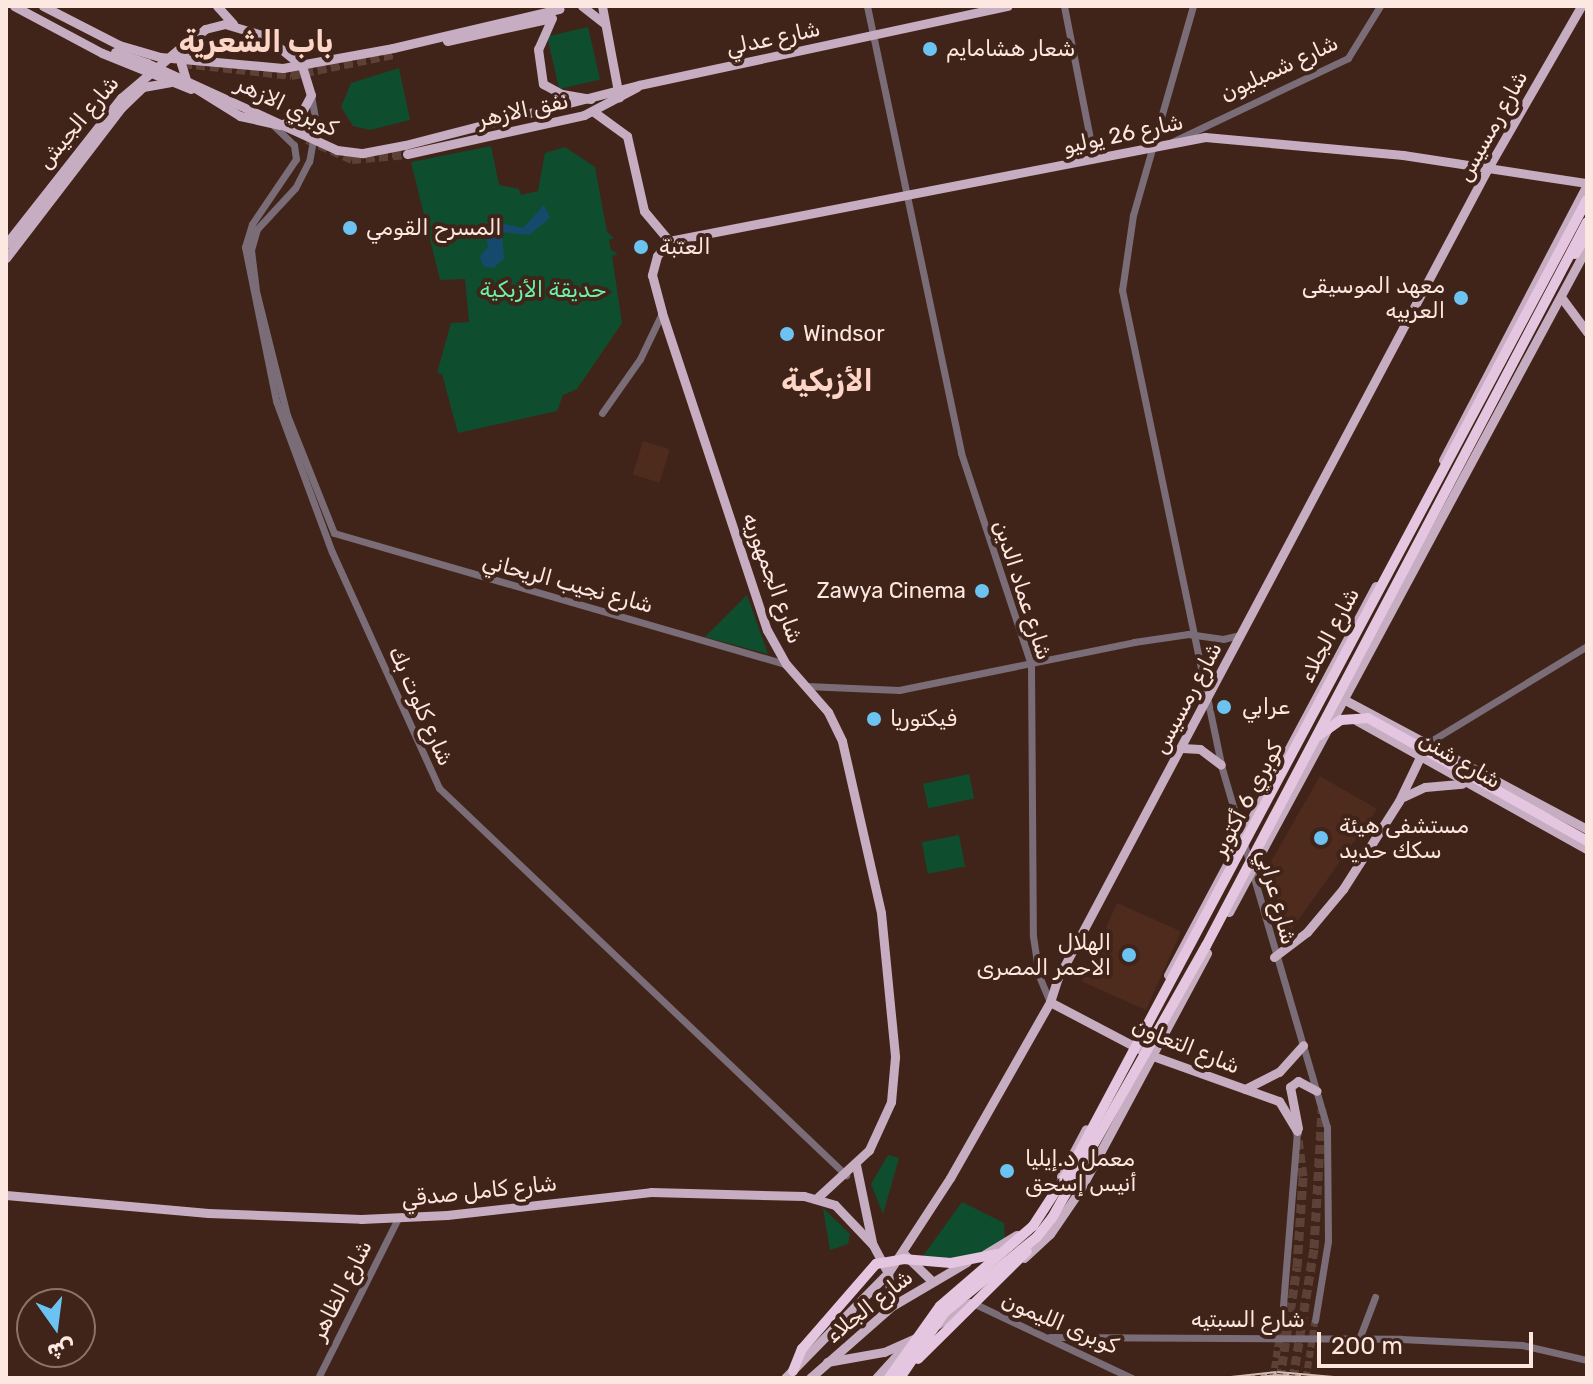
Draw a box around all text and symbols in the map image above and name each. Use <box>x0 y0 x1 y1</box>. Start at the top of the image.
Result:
street label: شارع عدلي <box>724 15 822 61</box>
district label: باب الشعرية <box>179 24 333 60</box>
street label: شارع شمبليون <box>1216 29 1342 107</box>
place label: شعار هشامايم <box>946 36 1075 62</box>
marker: شعار هشامايم <box>921 40 939 58</box>
street label: شارع رمسيس <box>1451 66 1533 186</box>
street label: شارع الجيش <box>31 70 125 174</box>
street label: كوبري الازهر <box>232 70 342 142</box>
street label: نفق الازهر <box>475 87 571 133</box>
street label: شارع 26 يوليو <box>1060 108 1186 160</box>
place label: المسرح القومي <box>366 215 502 241</box>
marker: المسرح القومي <box>341 219 359 237</box>
place label: العتبة <box>659 234 711 260</box>
marker: العتبة <box>630 236 652 258</box>
place label: معهد الموسيقى العربيه <box>1302 272 1445 324</box>
park label: حديقة الأزبكية <box>480 277 606 303</box>
marker: معهد الموسيقى العربيه <box>1452 289 1470 307</box>
place label: Windsor <box>803 321 885 347</box>
marker: Windsor <box>778 325 796 343</box>
district label: الأزبكية <box>781 363 873 399</box>
street label: شارع الجمهوريه <box>737 509 809 647</box>
street label: شارع عماد الدين <box>988 517 1058 663</box>
street label: شارع نجيب الريحاني <box>480 548 656 618</box>
place label: Zawya Cinema <box>816 578 966 604</box>
marker: Zawya Cinema <box>973 582 991 600</box>
street label: شارع الجلاء <box>1293 583 1365 687</box>
street label: شارع رمسيس <box>1147 638 1227 758</box>
street label: شارع كلوت بك <box>383 642 459 770</box>
place label: عرابي <box>1242 694 1290 720</box>
marker: عرابي <box>1213 696 1235 718</box>
place label: فيكتوريا <box>890 706 957 732</box>
marker: فيكتوريا <box>865 710 883 728</box>
street label: شارع شنن <box>1415 726 1505 794</box>
street label: كوبري 6 أكتوبر <box>1206 737 1288 861</box>
place label: مستشفى هيئة سكك حديد <box>1339 812 1469 864</box>
marker: مستشفى هيئة سكك حديد <box>1310 827 1332 849</box>
street label: شارع عرابي <box>1252 847 1302 947</box>
place label: الهلال الاحمر المصرى <box>977 929 1111 980</box>
marker: الهلال الاحمر المصرى <box>1118 944 1140 966</box>
street label: شارع التعاون <box>1128 1012 1244 1080</box>
place label: معمل د.إيليا أنيس إسحق <box>1025 1145 1137 1196</box>
marker: معمل د.إيليا أنيس إسحق <box>996 1160 1018 1182</box>
street label: شارع كامل صدقي <box>400 1170 558 1212</box>
street label: شارع الظاهر <box>305 1236 377 1344</box>
street label: شارع الجلاء <box>820 1264 918 1348</box>
street label: كوبرى الليمون <box>997 1286 1123 1360</box>
north arrow <box>16 1288 96 1368</box>
street label: شارع السبتيه <box>1191 1307 1305 1333</box>
scale bar <box>1321 1316 1537 1366</box>
text: 200 m <box>1331 1332 1403 1360</box>
text: ش <box>45 1333 78 1366</box>

